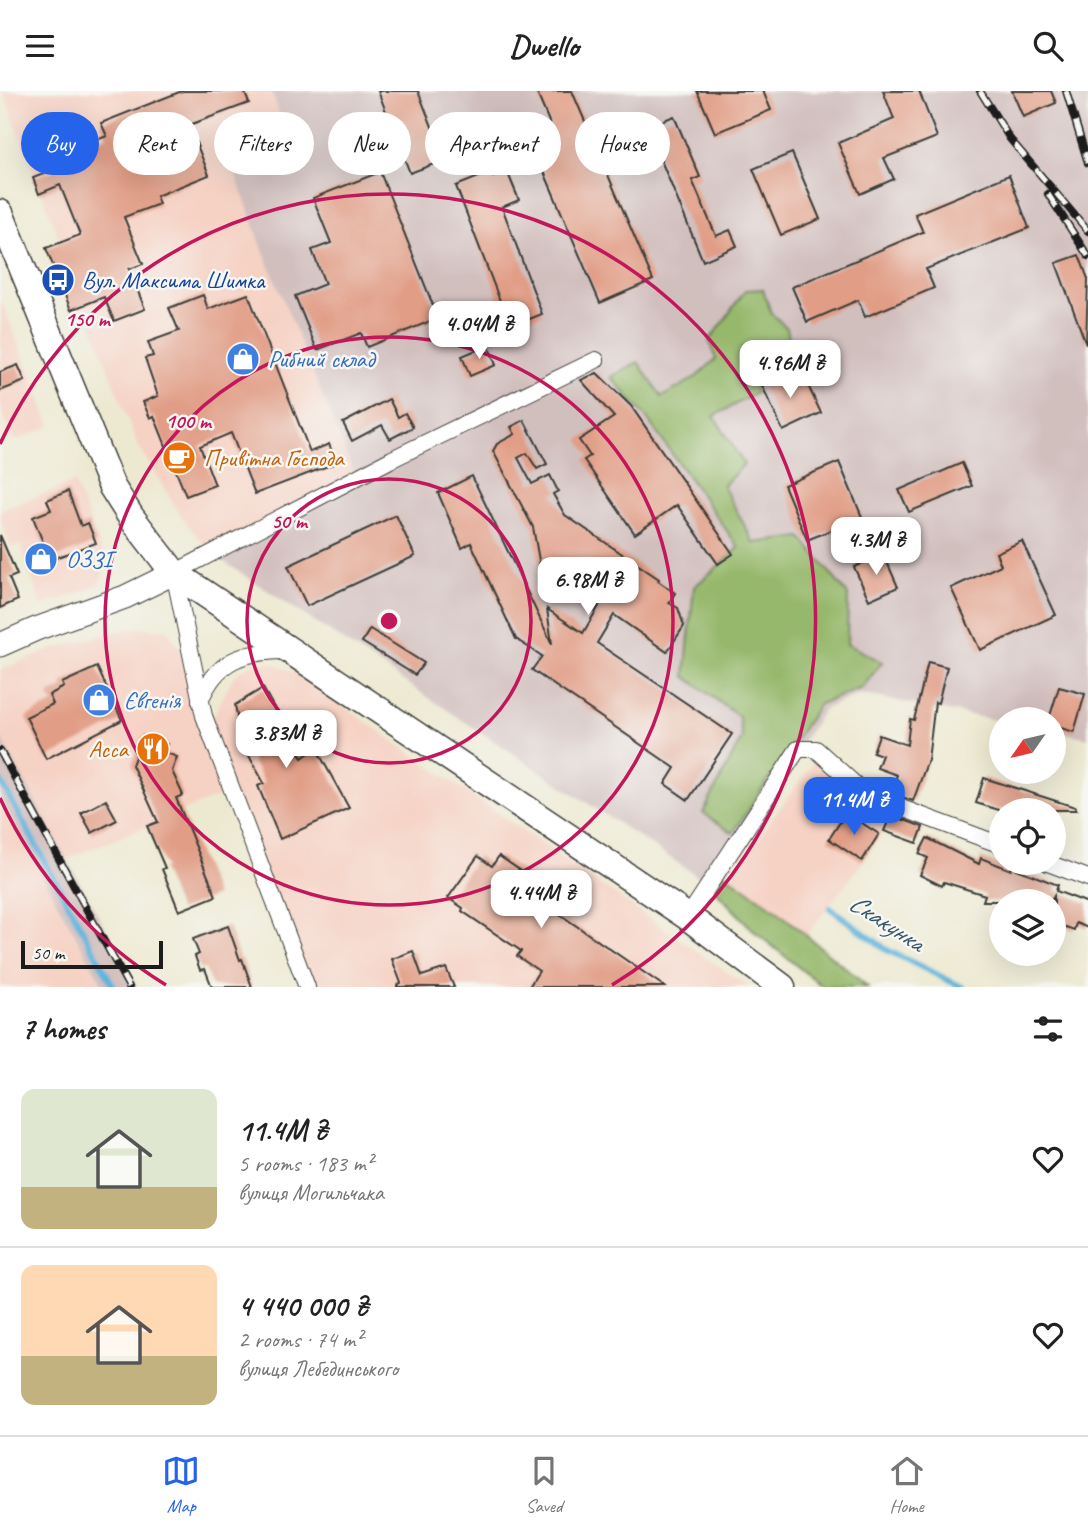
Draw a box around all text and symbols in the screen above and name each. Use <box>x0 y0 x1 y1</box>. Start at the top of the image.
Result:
text: Dwello <box>509 25 579 66</box>
icon: menu <box>21 27 59 65</box>
icon: search <box>1029 27 1067 65</box>
chip: Buy <box>21 112 99 175</box>
chip: Rent <box>113 112 200 175</box>
chip: Filters <box>214 112 314 175</box>
chip: New <box>328 112 411 175</box>
chip: Apartment <box>425 112 561 175</box>
chip: House <box>575 112 670 175</box>
bus stop icon: Вул. Максима Шимка <box>39 261 77 299</box>
place label: Вул. Максима Шимка <box>82 265 266 295</box>
pin: 4.04M ₴ <box>414 301 544 361</box>
text: 150 m <box>64 306 112 332</box>
text: 4.04M ₴ <box>445 309 513 338</box>
shop icon: Рибний склад <box>224 340 262 378</box>
pin: 4.96M ₴ <box>725 341 855 400</box>
place label: Рибний склад <box>268 344 377 374</box>
text: 4.96M ₴ <box>756 348 824 377</box>
text: 100 m <box>165 408 213 434</box>
cafe icon: Привітна Господа <box>160 439 198 477</box>
place label: Привітна Господа <box>204 443 345 473</box>
text: 50 m <box>271 508 309 534</box>
pin: 4.3M ₴ <box>819 517 933 577</box>
text: 4.3M ₴ <box>847 525 905 554</box>
shop icon: ОЗЗІ <box>22 540 60 578</box>
place label: ОЗЗІ <box>66 544 117 574</box>
pin: 6.98M ₴ <box>523 557 653 617</box>
text: 6.98M ₴ <box>554 565 622 594</box>
centre of rings <box>377 609 401 633</box>
shop icon: Євгенія <box>80 681 118 719</box>
place label: Євгенія <box>124 685 182 715</box>
north arrow <box>989 707 1066 784</box>
map controls <box>989 707 1066 966</box>
pin: 3.83M ₴ <box>221 711 351 770</box>
text: 3.83M ₴ <box>252 718 320 747</box>
restaurant icon: Асса <box>134 730 172 768</box>
place label: Асса <box>89 734 130 764</box>
pin: 11.4M ₴ <box>789 777 919 837</box>
text: 11.4M ₴ <box>820 785 888 814</box>
button: locate <box>989 798 1066 875</box>
pin: 4.44M ₴ <box>476 871 606 930</box>
text: 4.44M ₴ <box>507 878 575 907</box>
water label: Скакунка <box>843 886 933 961</box>
button: layers <box>989 889 1066 966</box>
scale bar <box>21 938 163 970</box>
text: 50 m <box>32 941 64 965</box>
text: 7 homes <box>21 1010 106 1048</box>
icon: filters <box>1029 1010 1067 1048</box>
text: 11.4M ₴ <box>238 1111 327 1149</box>
icon: home <box>77 1117 161 1201</box>
icon: heart <box>1029 1140 1067 1178</box>
text: 5 rooms · 183 m² <box>238 1149 373 1178</box>
text: вулиця Могильчака <box>238 1178 384 1207</box>
text: 4 440 000 ₴ <box>238 1287 368 1325</box>
icon: home <box>77 1293 161 1377</box>
icon: heart <box>1029 1316 1067 1354</box>
text: 2 rooms · 74 m² <box>238 1325 362 1354</box>
text: вулиця Лебединського <box>238 1354 398 1383</box>
tab: Map <box>162 1452 200 1518</box>
tab: Saved <box>525 1452 563 1518</box>
tab: Home <box>888 1452 926 1518</box>

